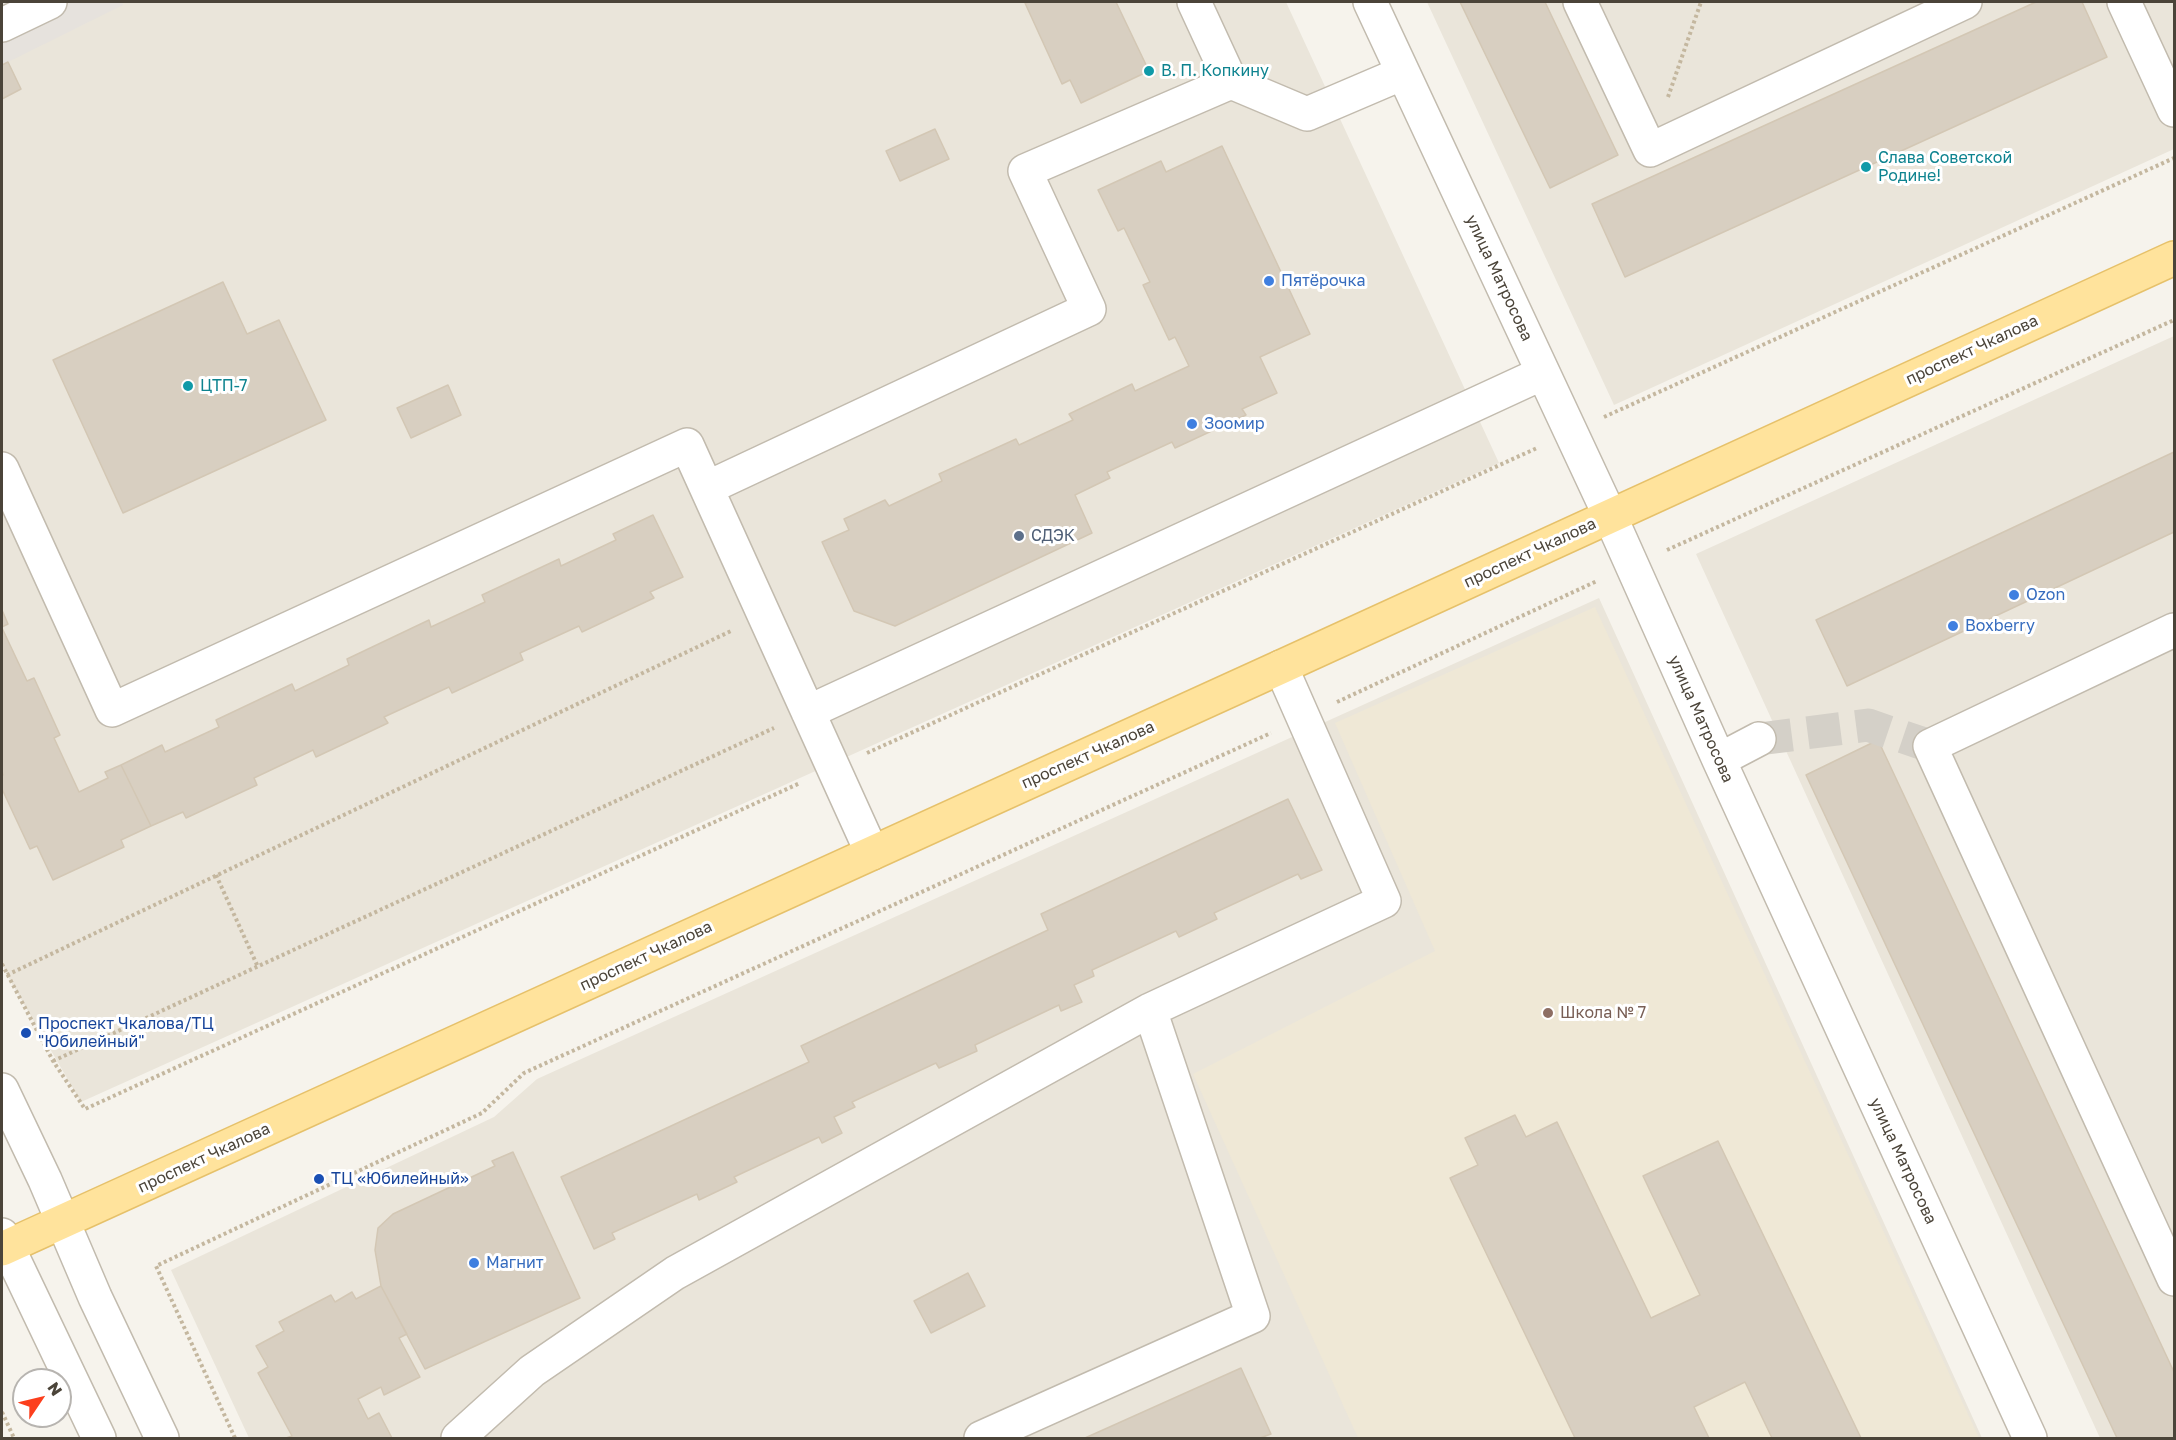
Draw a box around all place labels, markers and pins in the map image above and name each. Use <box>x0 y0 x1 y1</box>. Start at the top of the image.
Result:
place label: В. П. Копкину <box>1161 61 1269 81</box>
marker: В. П. Копкину <box>1142 64 1156 78</box>
place label: Слава Советской Родине! <box>1878 148 2012 186</box>
marker: Слава Советской Родине! <box>1859 160 1873 174</box>
place label: Пятёрочка <box>1281 271 1365 291</box>
marker: Пятёрочка <box>1262 274 1276 288</box>
place label: ЦТП-7 <box>200 376 247 396</box>
marker: ЦТП-7 <box>181 379 195 393</box>
place label: Зоомир <box>1204 414 1265 434</box>
marker: Зоомир <box>1185 417 1199 431</box>
place label: СДЭК <box>1031 526 1075 546</box>
marker: СДЭК <box>1012 529 1026 543</box>
place label: Ozon <box>2026 585 2065 605</box>
marker: Ozon <box>2007 588 2021 602</box>
place label: Boxberry <box>1965 616 2035 636</box>
marker: Boxberry <box>1946 619 1960 633</box>
place label: Школа № 7 <box>1560 1003 1646 1023</box>
marker: Школа № 7 <box>1541 1006 1555 1020</box>
place label: Проспект Чкалова/ТЦ "Юбилейный" <box>38 1014 214 1052</box>
marker: Проспект Чкалова/ТЦ "Юбилейный" <box>19 1026 33 1040</box>
place label: ТЦ «Юбилейный» <box>331 1169 469 1189</box>
marker: ТЦ «Юбилейный» <box>312 1172 326 1186</box>
place label: Магнит <box>486 1253 544 1273</box>
marker: Магнит <box>467 1256 481 1270</box>

